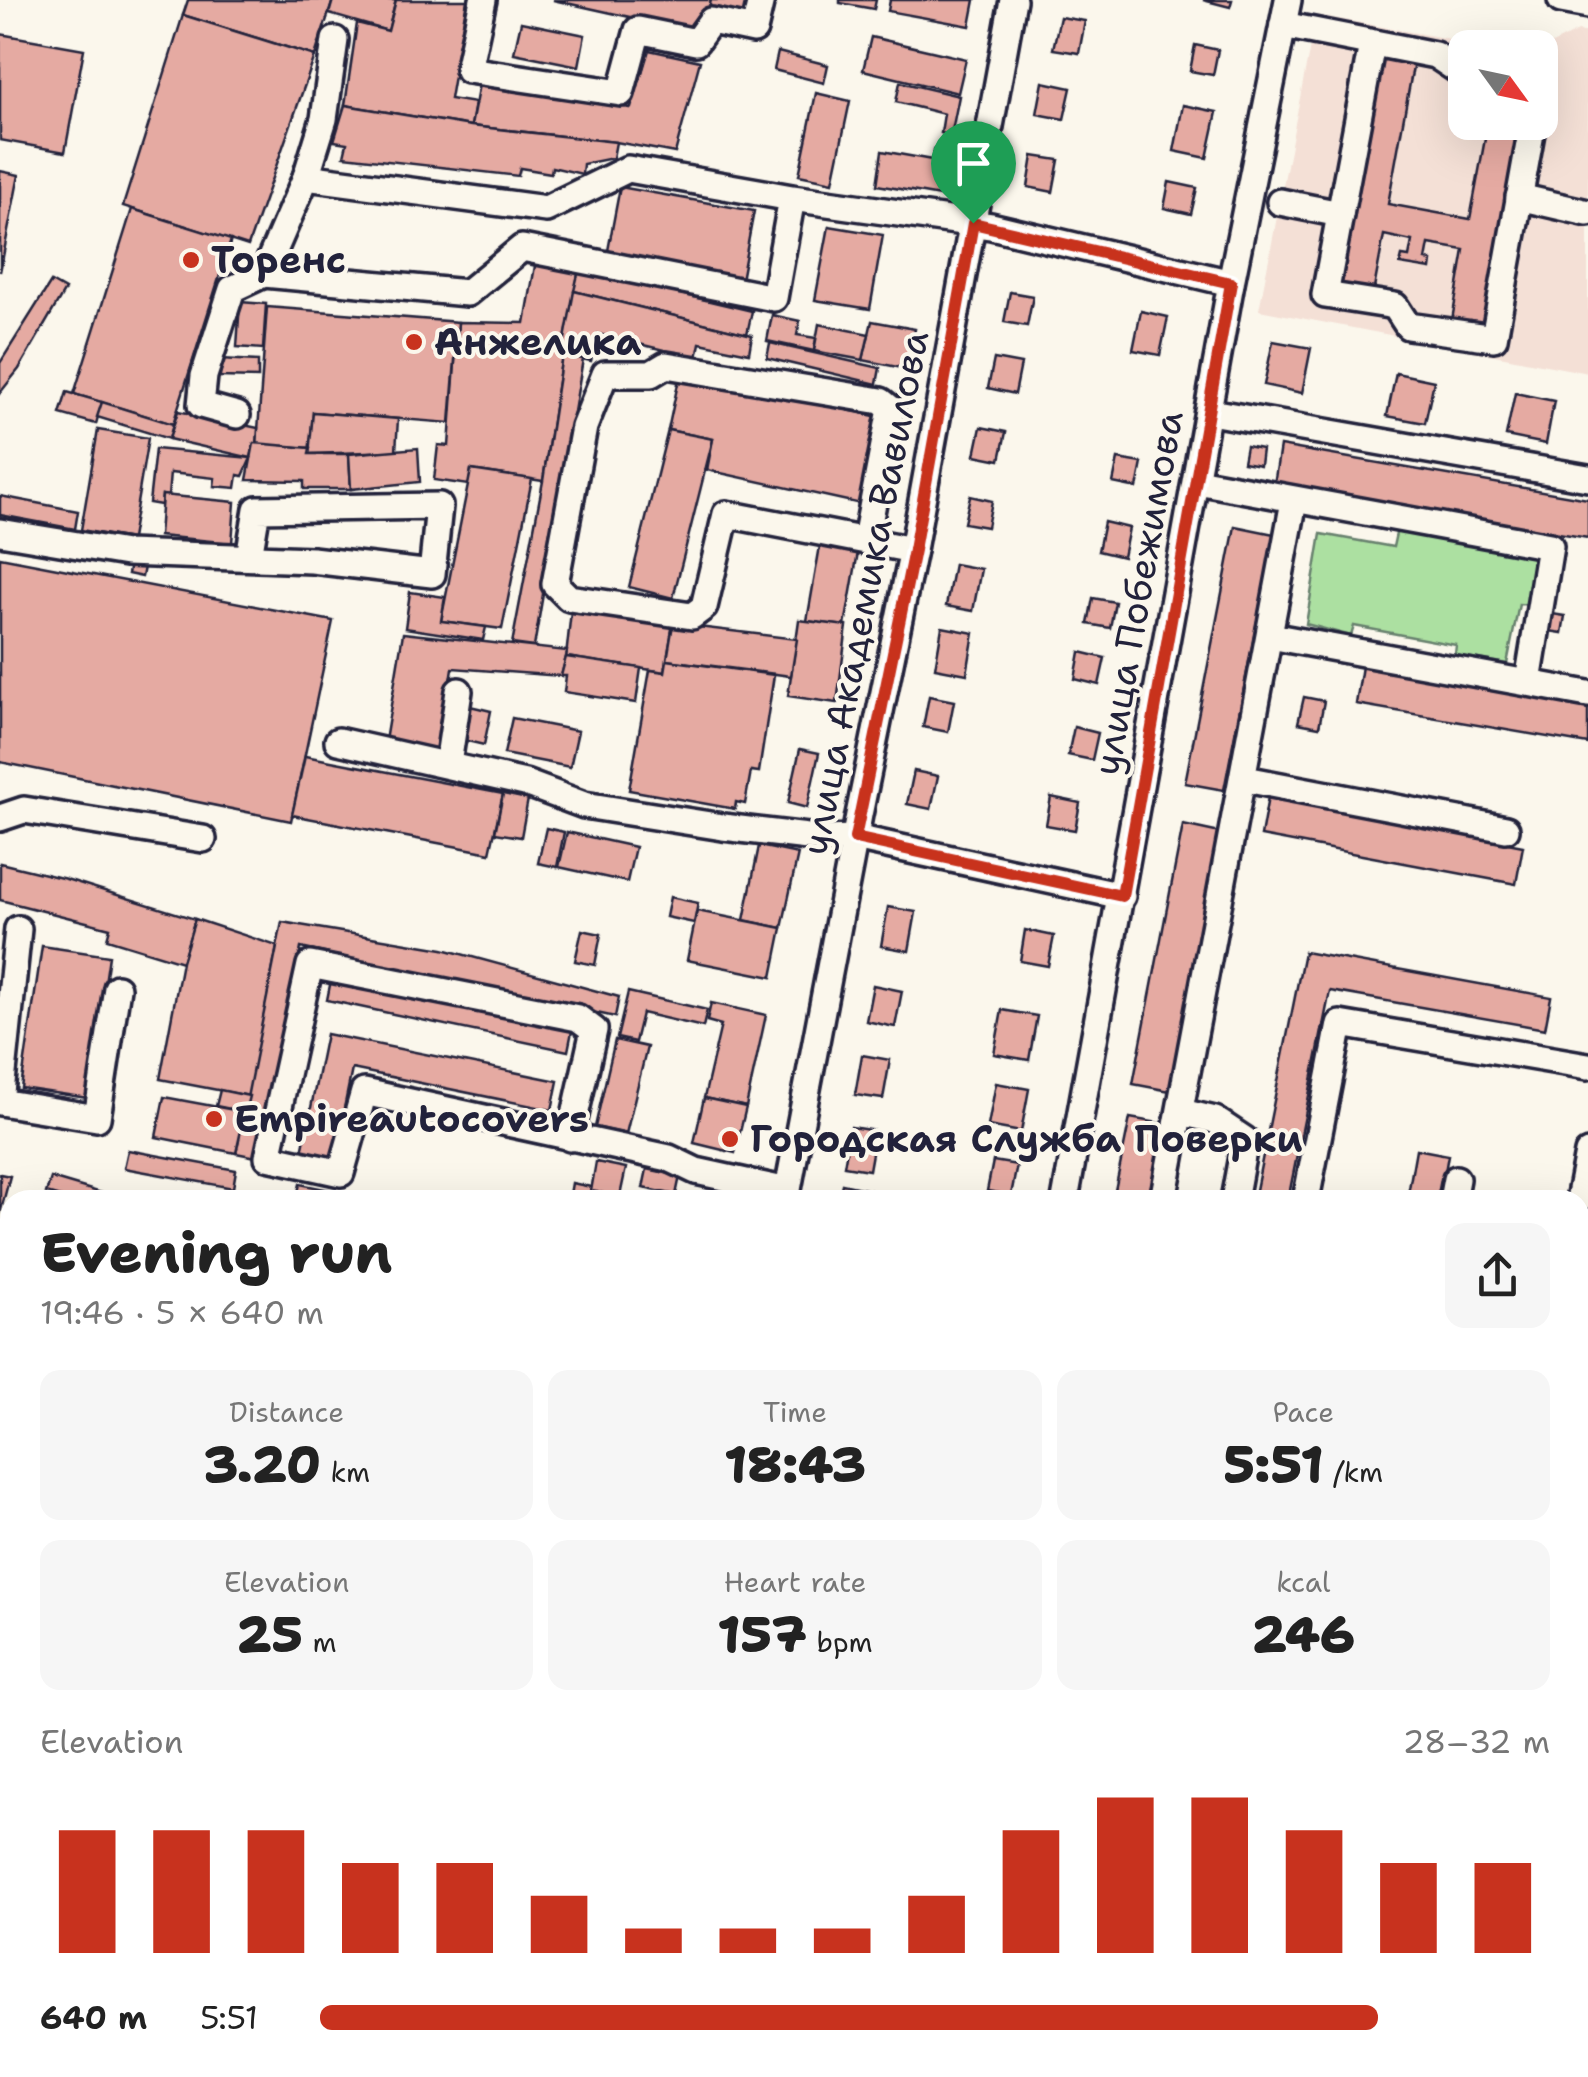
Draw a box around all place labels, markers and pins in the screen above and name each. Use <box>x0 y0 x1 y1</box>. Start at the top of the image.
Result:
pin <box>931 121 1016 224</box>
place label: Торенс <box>211 234 346 285</box>
marker: Торенс <box>180 249 202 271</box>
place label: Анжелика <box>434 316 642 367</box>
marker: Анжелика <box>403 331 425 353</box>
place label: Empireautocovers <box>234 1093 589 1144</box>
marker: Empireautocovers <box>203 1108 225 1130</box>
place label: Городская Служба Поверки <box>750 1113 1303 1164</box>
marker: Городская Служба Поверки <box>719 1128 741 1150</box>

